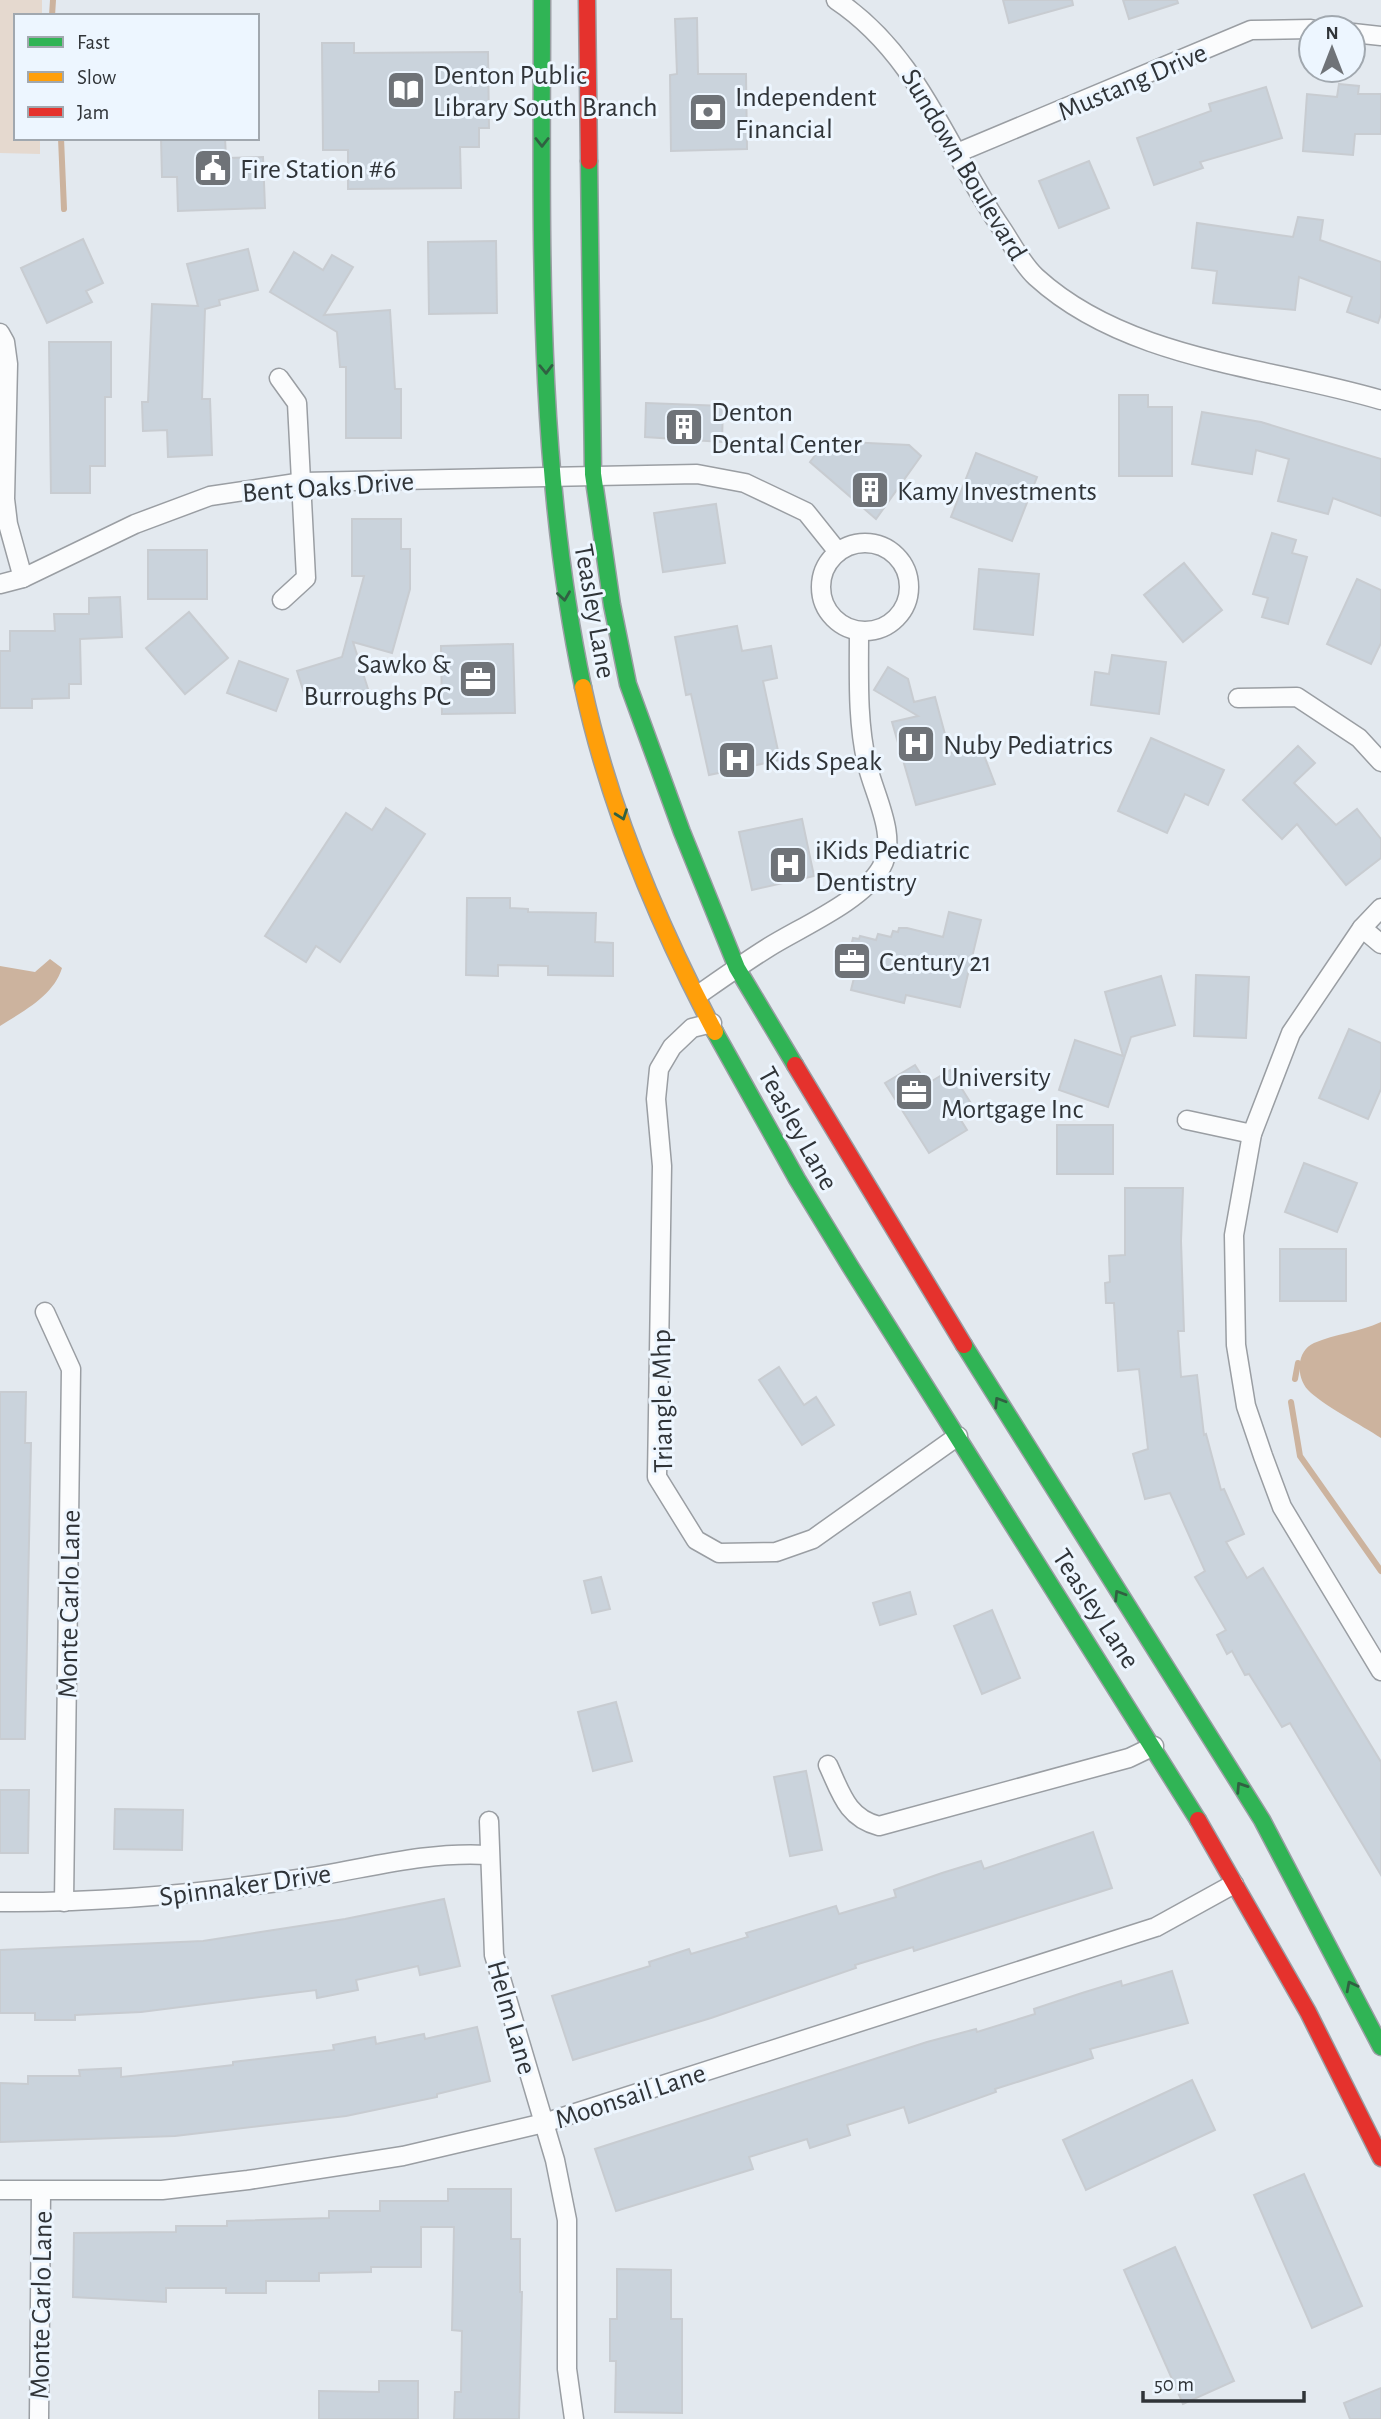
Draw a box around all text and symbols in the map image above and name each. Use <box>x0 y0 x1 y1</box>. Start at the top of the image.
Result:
legend <box>14 14 259 140</box>
north arrow <box>1297 14 1367 84</box>
text: N <box>1325 24 1339 43</box>
text: Fast <box>77 32 110 53</box>
street label: Mustang Drive <box>1054 39 1211 127</box>
place label: Denton Public Library South Branch <box>433 62 658 122</box>
street label: Sundown Boulevard <box>895 65 1031 266</box>
text: Slow <box>77 67 116 88</box>
library icon: Denton Public Library South Branch <box>385 69 427 111</box>
place label: Independent Financial <box>735 84 877 144</box>
bank icon: Independent Financial <box>687 91 729 133</box>
text: Jam <box>77 102 109 123</box>
one-way arrow <box>534 137 550 147</box>
public building icon: Fire Station #6 <box>192 147 234 189</box>
place label: Fire Station #6 <box>240 156 396 184</box>
one-way arrow <box>538 364 554 375</box>
place label: Denton Dental Center <box>711 399 862 459</box>
building icon: Denton Dental Center <box>663 406 705 448</box>
street label: Bent Oaks Drive <box>241 468 415 508</box>
building icon: Kamy Investments <box>849 469 891 511</box>
place label: Kamy Investments <box>897 478 1097 506</box>
street label: Teasley Lane <box>568 542 620 681</box>
one-way arrow <box>556 590 571 602</box>
place label: Sawko & Burroughs PC <box>304 651 452 711</box>
office icon: Sawko & Burroughs PC <box>457 658 499 700</box>
hospital icon: Nuby Pediatrics <box>895 723 937 765</box>
place label: Nuby Pediatrics <box>943 732 1113 760</box>
hospital icon: Kids Speak <box>716 739 758 781</box>
place label: Kids Speak <box>764 748 882 776</box>
one-way arrow <box>614 809 628 821</box>
place label: iKids Pediatric Dentistry <box>815 837 970 897</box>
hospital icon: iKids Pediatric Dentistry <box>767 844 809 886</box>
office icon: Century 21 <box>831 940 873 982</box>
place label: Century 21 <box>879 949 992 977</box>
street label: Teasley Lane <box>752 1063 842 1195</box>
place label: University Mortgage Inc <box>941 1064 1083 1124</box>
office icon: University Mortgage Inc <box>893 1071 935 1113</box>
street label: Triangle Mhp <box>648 1329 678 1473</box>
one-way arrow <box>994 1397 1007 1410</box>
street label: Monte Carlo Lane <box>54 1509 86 1699</box>
street label: Teasley Lane <box>1047 1544 1144 1674</box>
one-way arrow <box>1114 1590 1127 1603</box>
one-way arrow <box>1236 1782 1249 1795</box>
street label: Spinnaker Drive <box>158 1860 333 1912</box>
street label: Helm Lane <box>481 1957 541 2078</box>
one-way arrow <box>1345 1981 1359 1993</box>
street label: Moonsail Lane <box>552 2059 709 2134</box>
street label: Monte Carlo Lane <box>26 2210 58 2400</box>
scale bar <box>1143 2360 1304 2404</box>
text: 50 m <box>1154 2374 1194 2395</box>

